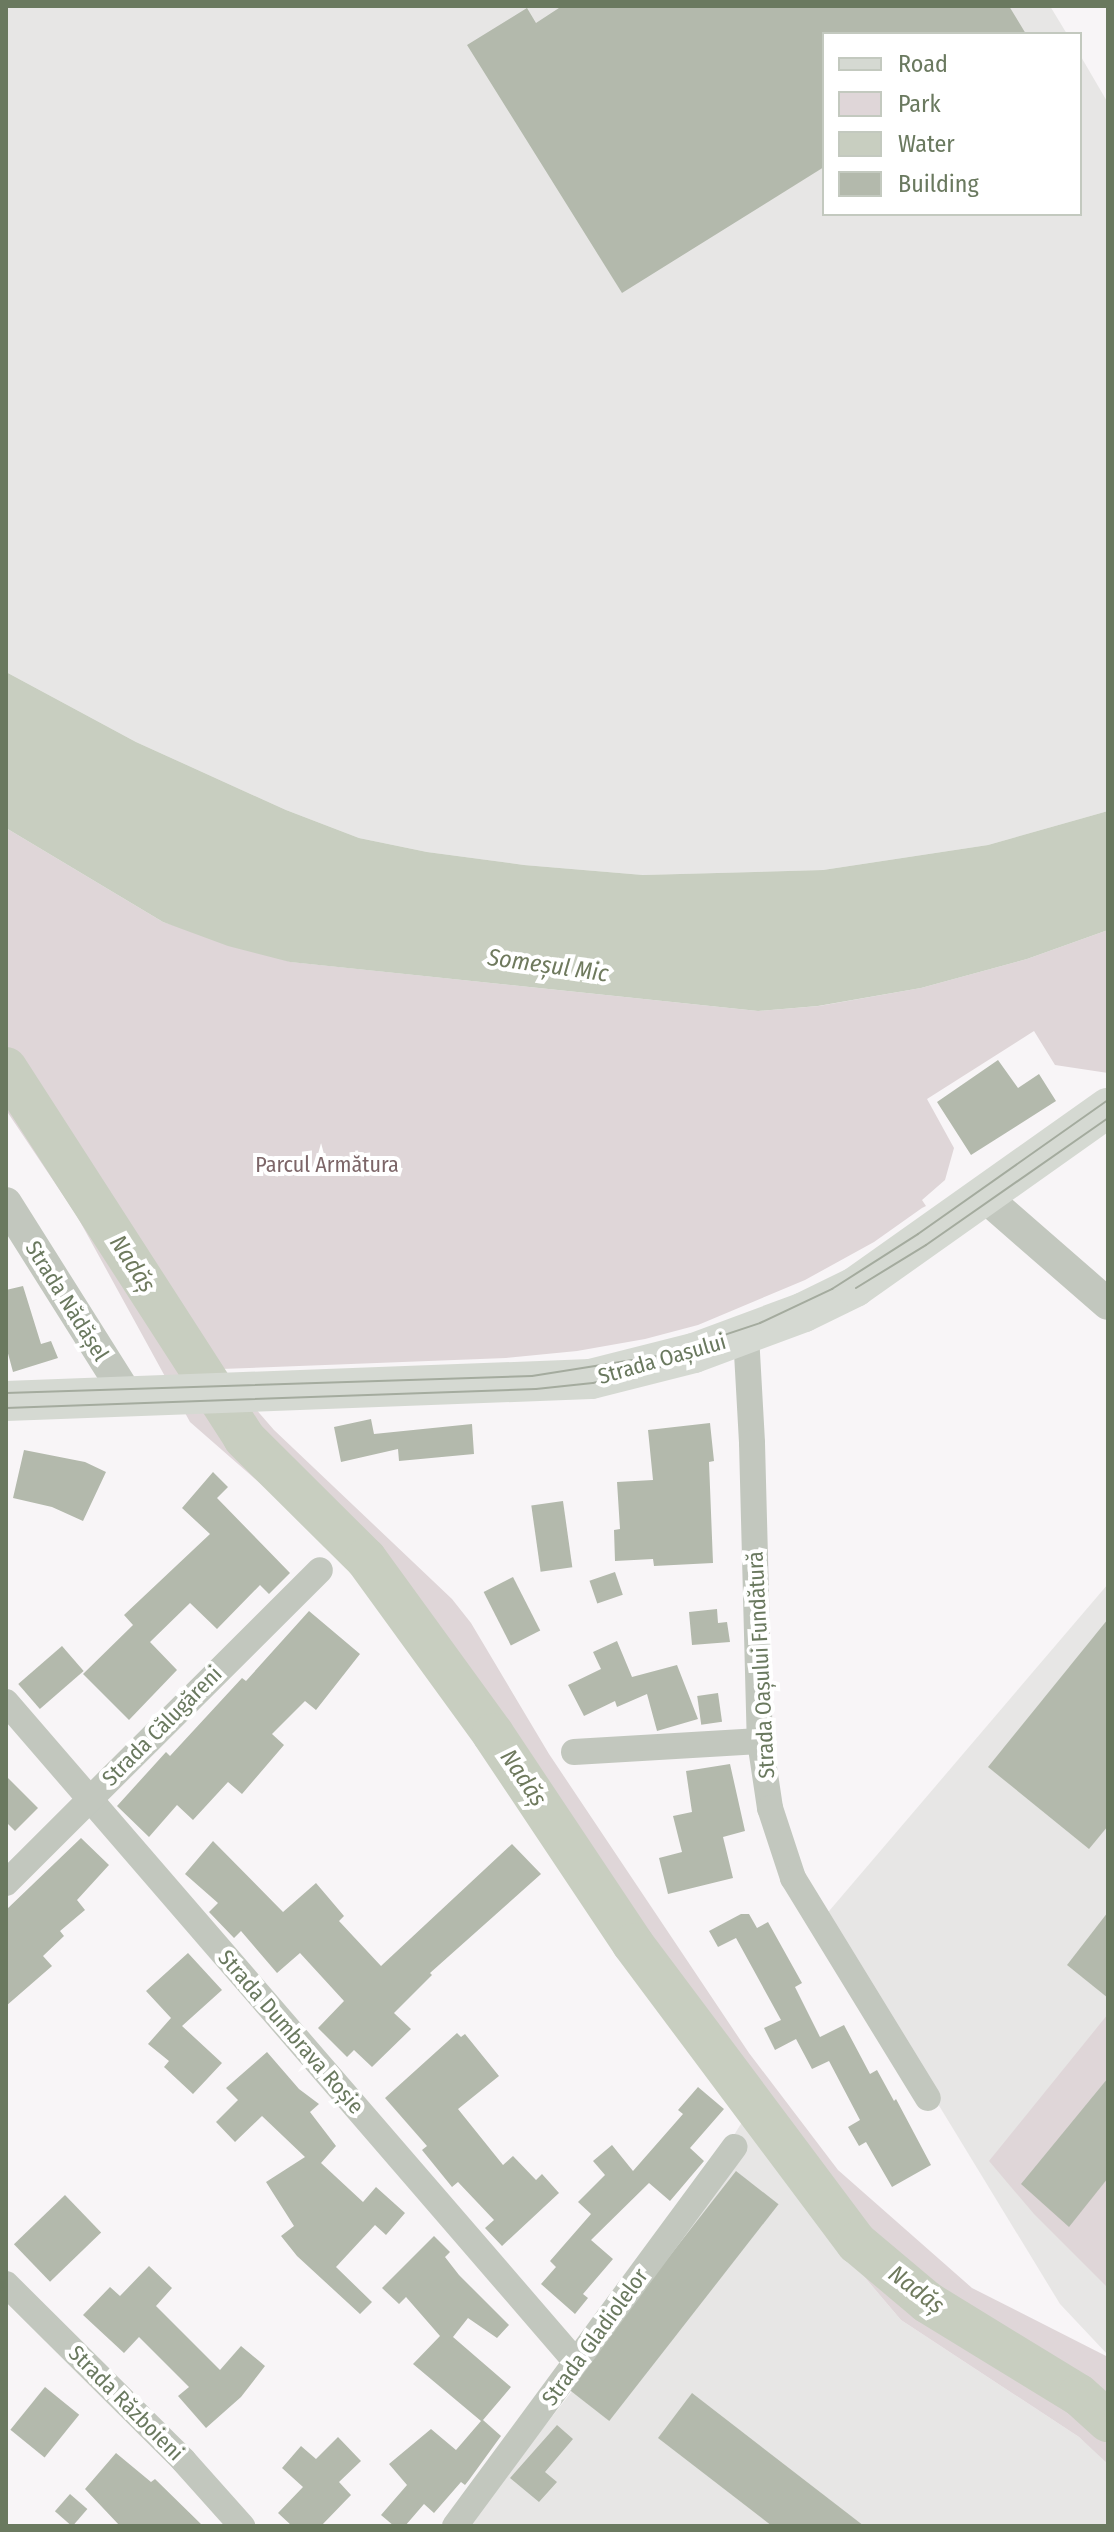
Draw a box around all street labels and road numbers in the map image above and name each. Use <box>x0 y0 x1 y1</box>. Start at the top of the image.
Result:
street label: Strada Nădășel <box>20 1236 114 1366</box>
street label: Strada Oașului <box>595 1328 729 1390</box>
street label: Strada Oașului Fundătură <box>742 1551 780 1779</box>
street label: Strada Călugăreni <box>97 1661 227 1791</box>
street label: Strada Dumbrava Roșie <box>213 1945 369 2119</box>
street label: Strada Gladiolelor <box>536 2263 654 2411</box>
street label: Strada Războieni <box>63 2340 189 2466</box>

